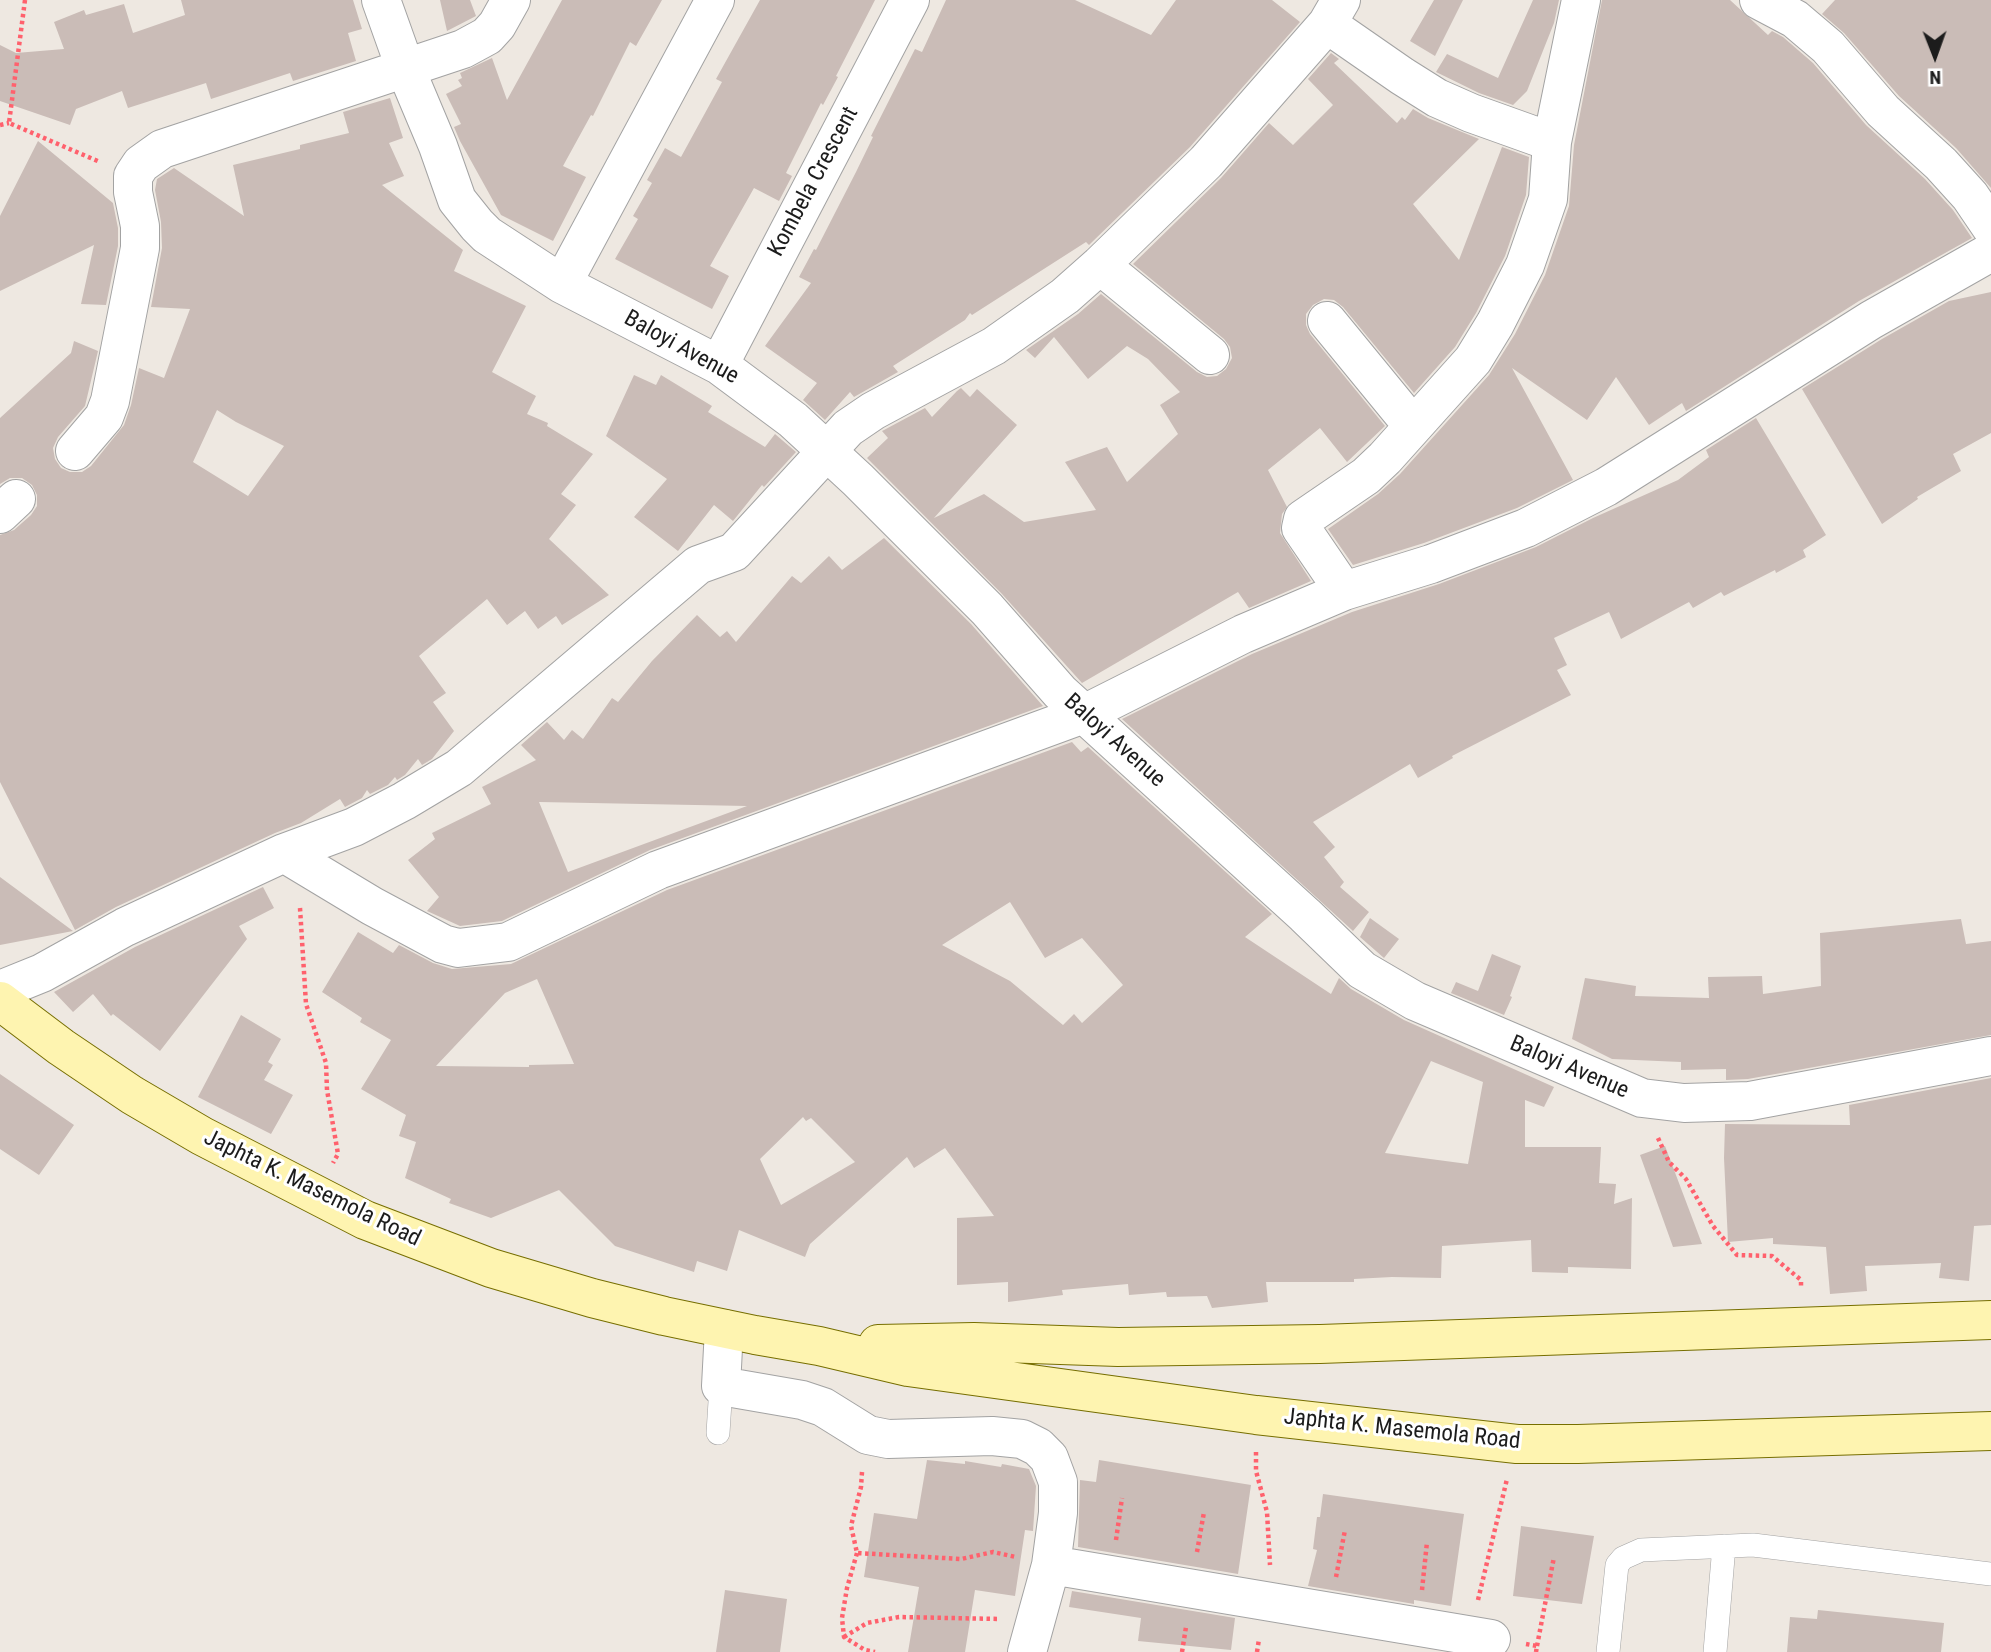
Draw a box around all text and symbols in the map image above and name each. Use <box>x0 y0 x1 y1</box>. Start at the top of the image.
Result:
north arrow <box>1900 21 1970 91</box>
text: N <box>1929 66 1941 89</box>
street label: Kombela Crescent <box>763 103 865 261</box>
street label: Baloyi Avenue <box>619 305 743 391</box>
street label: Baloyi Avenue <box>1058 688 1170 794</box>
street label: Baloyi Avenue <box>1505 1031 1633 1105</box>
street label: Japhta K. Masemola Road <box>199 1124 425 1254</box>
street label: Japhta K. Masemola Road <box>1282 1404 1522 1456</box>

